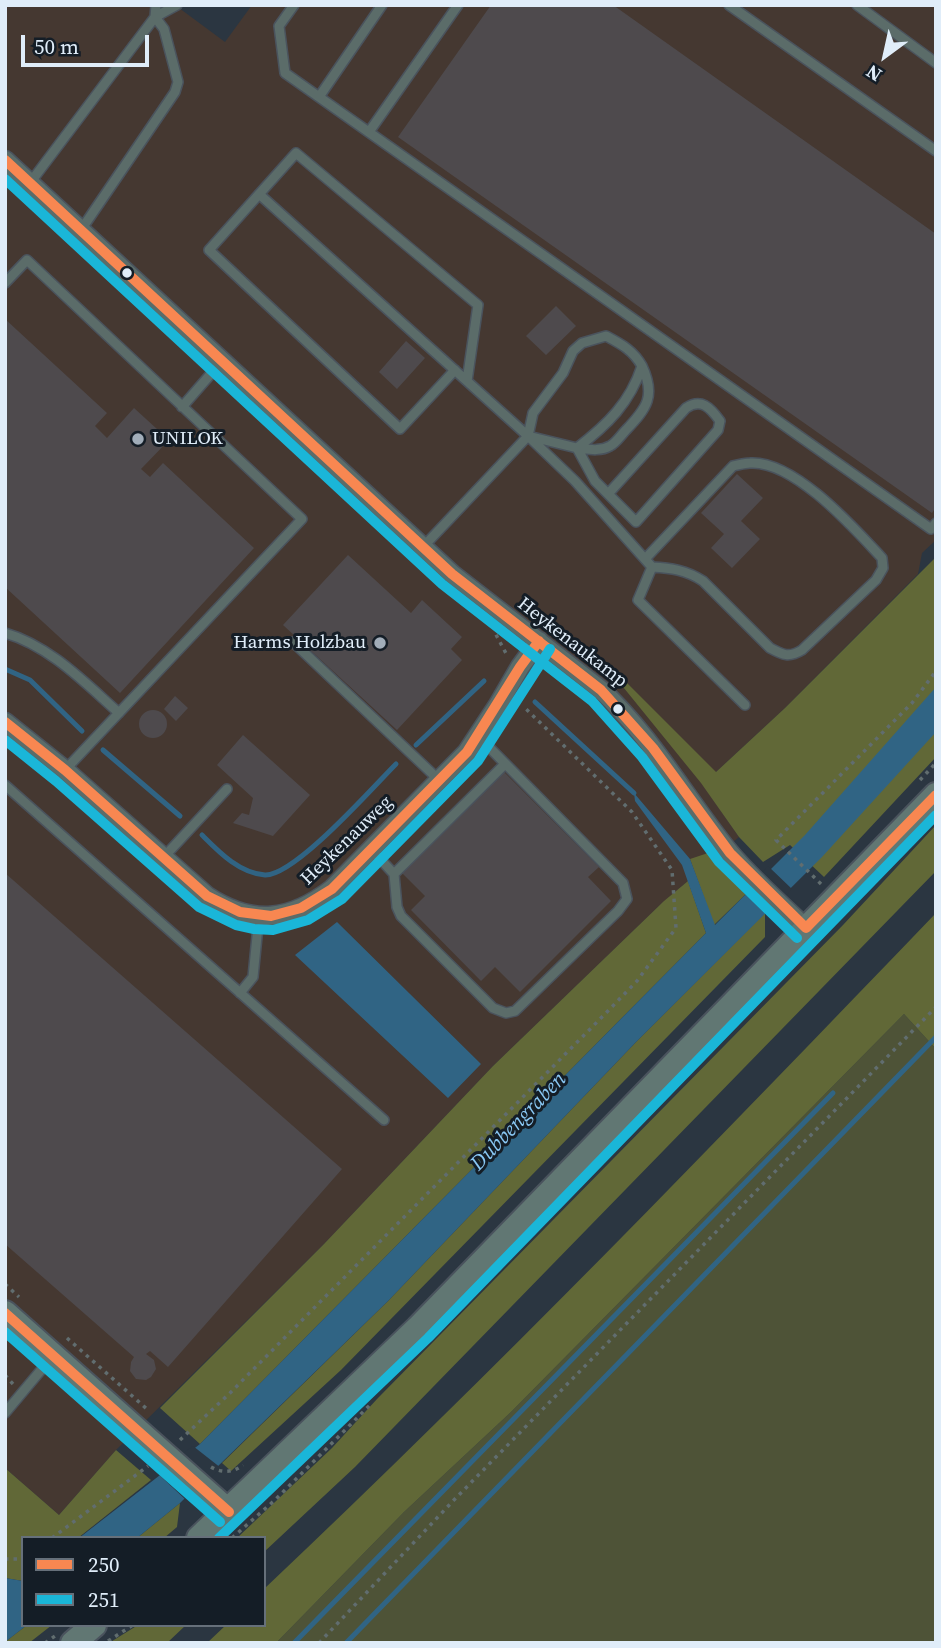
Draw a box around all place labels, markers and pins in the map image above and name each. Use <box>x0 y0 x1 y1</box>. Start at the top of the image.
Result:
unlabelled marker <box>120 266 134 280</box>
place label: UNILOK <box>152 428 223 450</box>
marker: UNILOK <box>130 431 146 447</box>
place label: Harms Holzbau <box>233 632 366 654</box>
marker: Harms Holzbau <box>372 635 388 651</box>
unlabelled marker <box>611 702 625 716</box>

